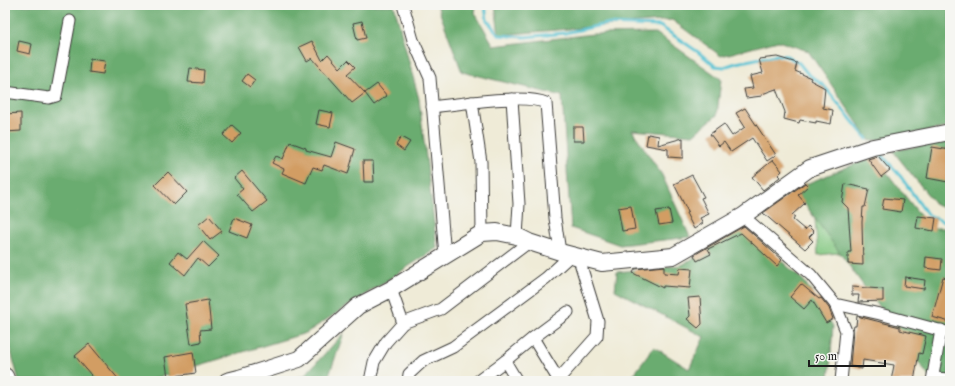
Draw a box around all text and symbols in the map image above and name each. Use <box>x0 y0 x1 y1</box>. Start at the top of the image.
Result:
scale bar <box>809 342 885 368</box>
text: 50 m <box>815 349 837 364</box>

